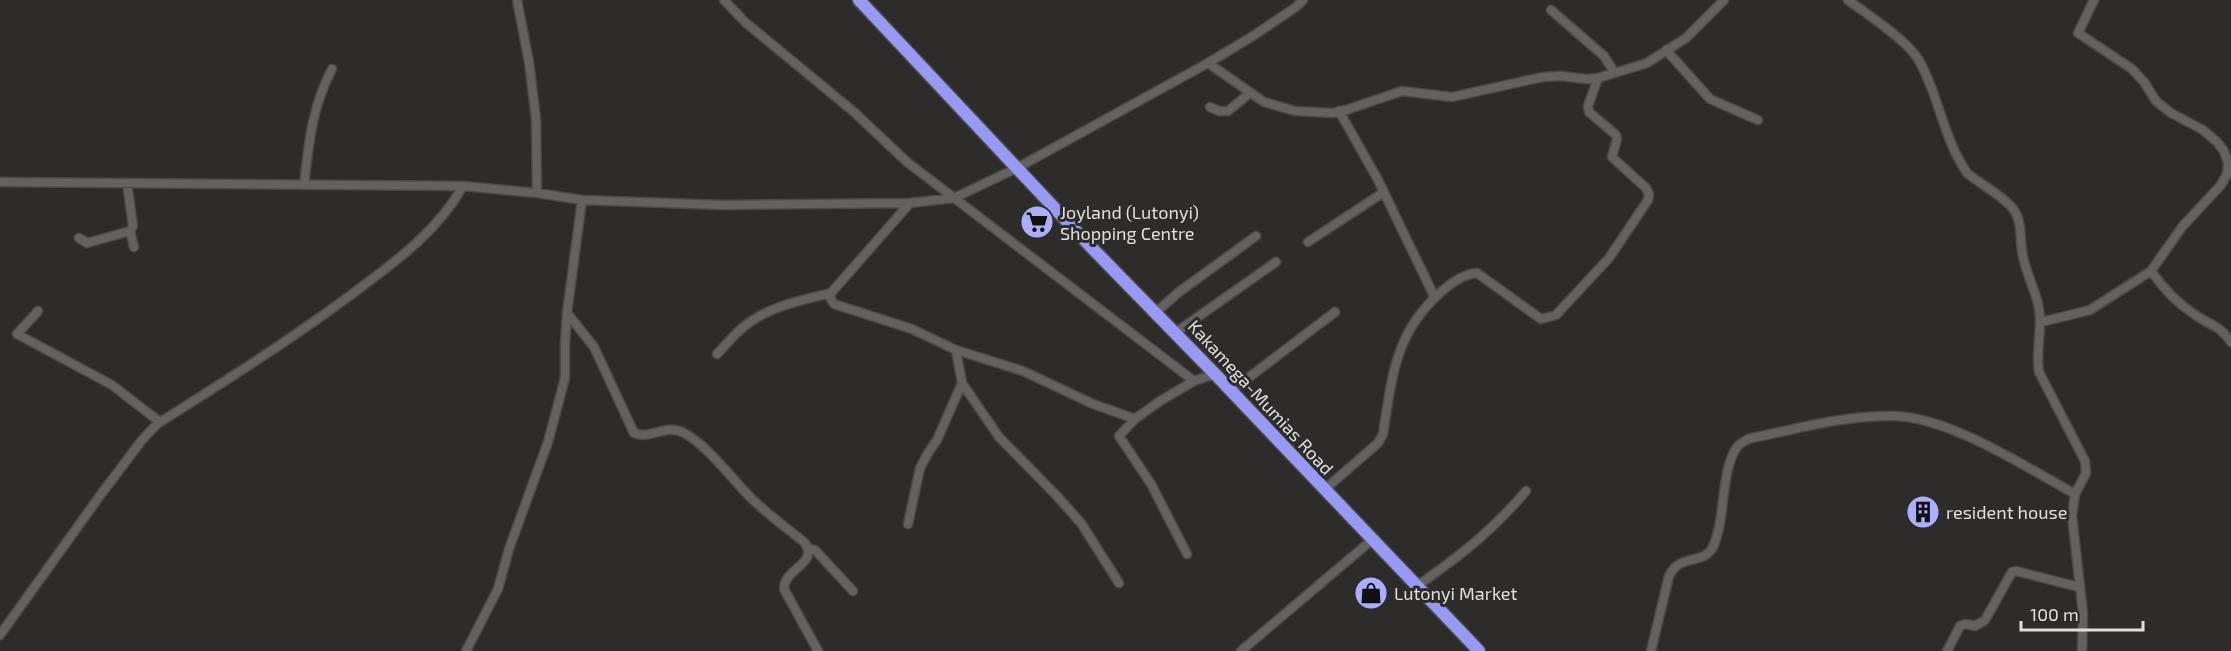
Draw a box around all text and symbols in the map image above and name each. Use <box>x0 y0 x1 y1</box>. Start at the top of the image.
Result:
place label: Joyland (Lutonyi) Shopping Centre <box>1060 201 1199 244</box>
supermarket icon: Joyland (Lutonyi) Shopping Centre <box>1019 204 1055 240</box>
street label: Kakamega-Mumias Road <box>1183 315 1339 479</box>
building icon: resident house <box>1905 494 1941 530</box>
place label: resident house <box>1946 501 2067 523</box>
shop icon: Lutonyi Market <box>1353 575 1389 611</box>
place label: Lutonyi Market <box>1394 582 1517 604</box>
scale bar <box>2021 594 2142 632</box>
text: 100 m <box>2030 603 2079 625</box>

